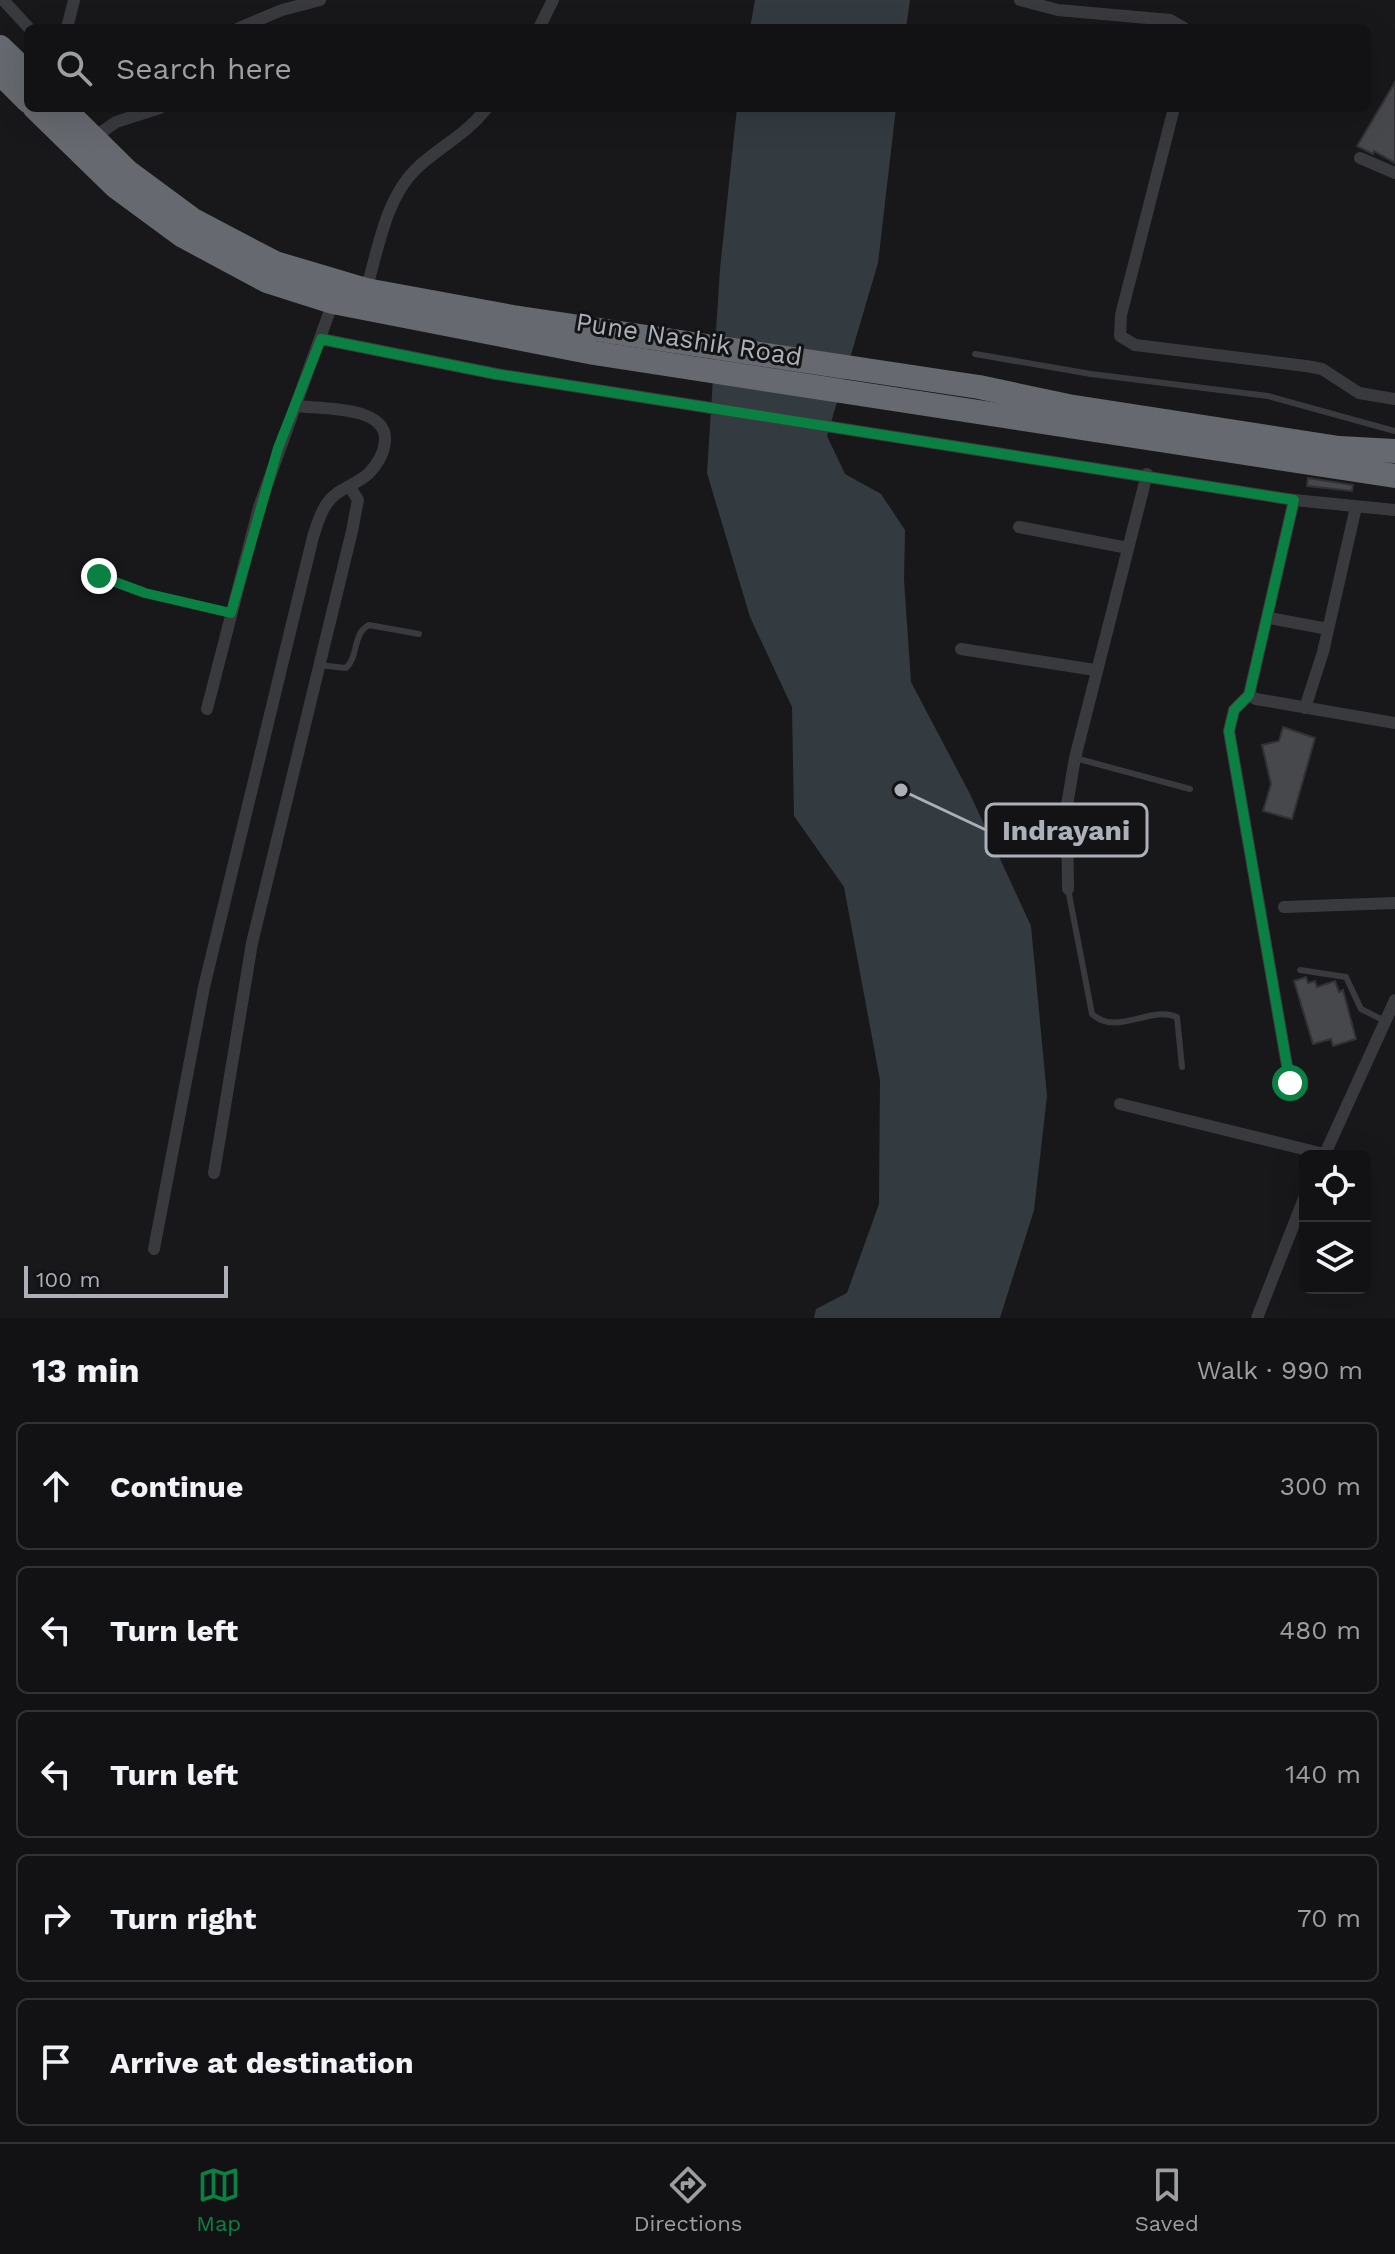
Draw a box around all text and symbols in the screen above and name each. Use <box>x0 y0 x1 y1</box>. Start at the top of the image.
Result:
search box <box>24 24 1371 112</box>
icon: search <box>52 46 96 90</box>
text: Search here <box>116 51 292 86</box>
street label: Pune Nashik Road <box>574 306 804 372</box>
route end <box>81 558 117 594</box>
callout: Indrayani <box>986 804 1147 856</box>
text: Indrayani <box>1002 814 1130 847</box>
route start <box>1272 1065 1308 1101</box>
map controls <box>1299 1150 1371 1294</box>
button: locate <box>1299 1150 1371 1222</box>
button: layers <box>1299 1222 1371 1294</box>
scale bar <box>24 1262 228 1298</box>
text: 100 m <box>36 1267 100 1292</box>
text: 13 min <box>32 1350 140 1390</box>
text: Walk · 990 m <box>1197 1355 1363 1385</box>
icon: ahead <box>34 1464 78 1508</box>
text: Continue <box>110 1469 243 1504</box>
text: 300 m <box>1280 1471 1361 1501</box>
icon: left <box>34 1608 78 1652</box>
text: Turn left <box>110 1613 238 1648</box>
text: 480 m <box>1279 1615 1361 1645</box>
icon: left <box>34 1752 78 1796</box>
text: Turn left <box>110 1757 238 1792</box>
text: 140 m <box>1285 1759 1361 1789</box>
icon: right <box>34 1896 78 1940</box>
text: Turn right <box>110 1901 256 1936</box>
text: 70 m <box>1297 1903 1361 1933</box>
icon: arrive <box>34 2040 78 2084</box>
text: Arrive at destination <box>110 2045 414 2080</box>
tab: Map <box>196 2163 241 2236</box>
tab: Directions <box>634 2163 742 2236</box>
tab: Saved <box>1135 2163 1199 2236</box>

